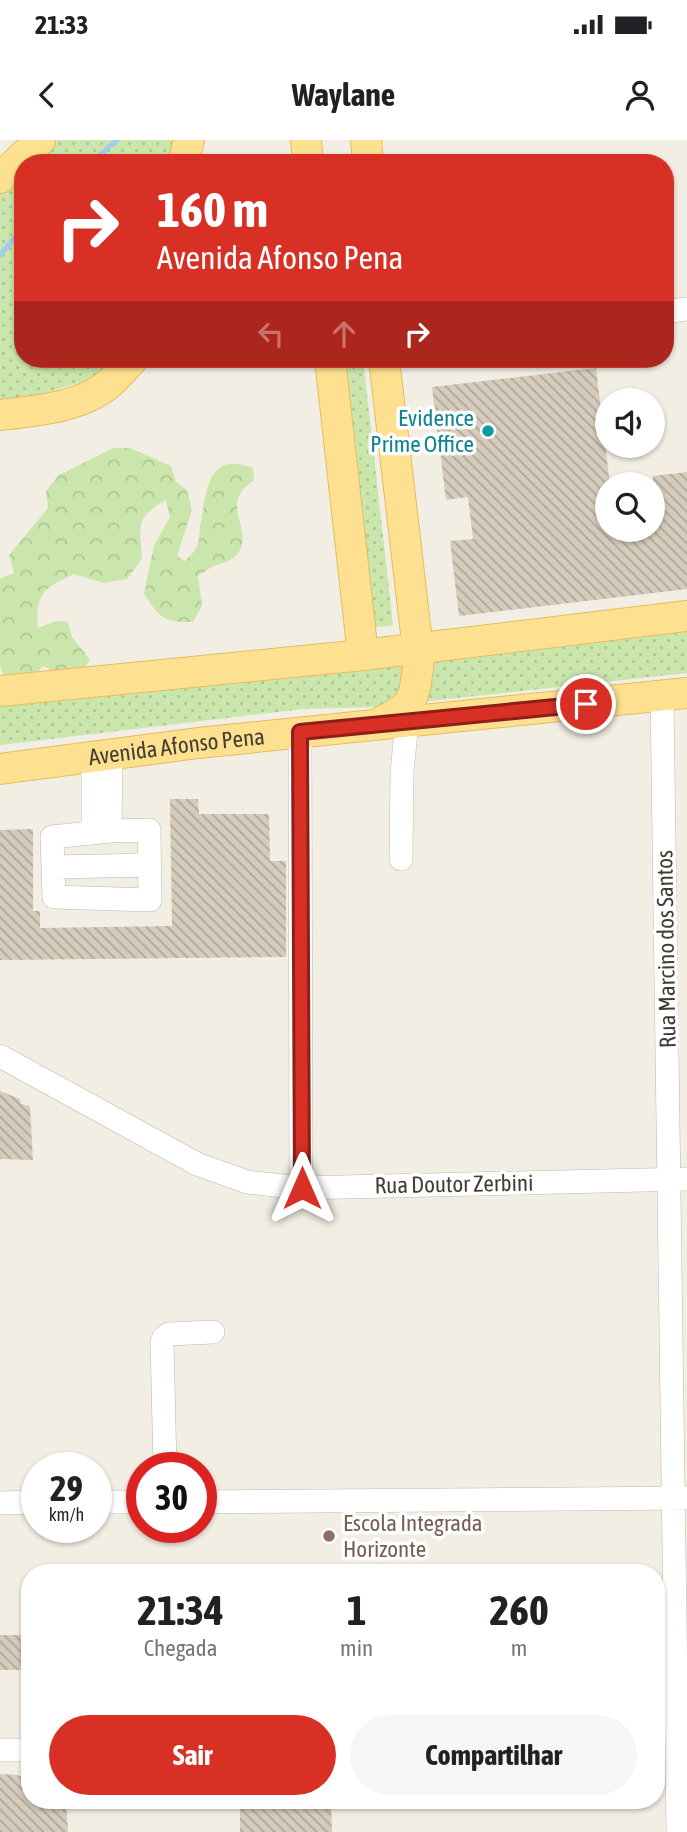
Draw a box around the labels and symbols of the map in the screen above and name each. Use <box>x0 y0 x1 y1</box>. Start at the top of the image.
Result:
place label: Evidence Prime Office <box>370 405 474 457</box>
marker: Evidence Prime Office <box>480 423 496 439</box>
pin <box>556 674 616 734</box>
street label: Avenida Afonso Pena <box>87 723 266 770</box>
street label: Rua Marcino dos Santos <box>651 850 681 1048</box>
position arrow <box>265 1151 339 1225</box>
street label: Rua Doutor Zerbini <box>374 1170 534 1198</box>
speed limit sign: 30 <box>126 1452 217 1543</box>
place label: Escola Integrada Horizonte <box>343 1510 483 1562</box>
marker: Escola Integrada Horizonte <box>321 1528 337 1544</box>

